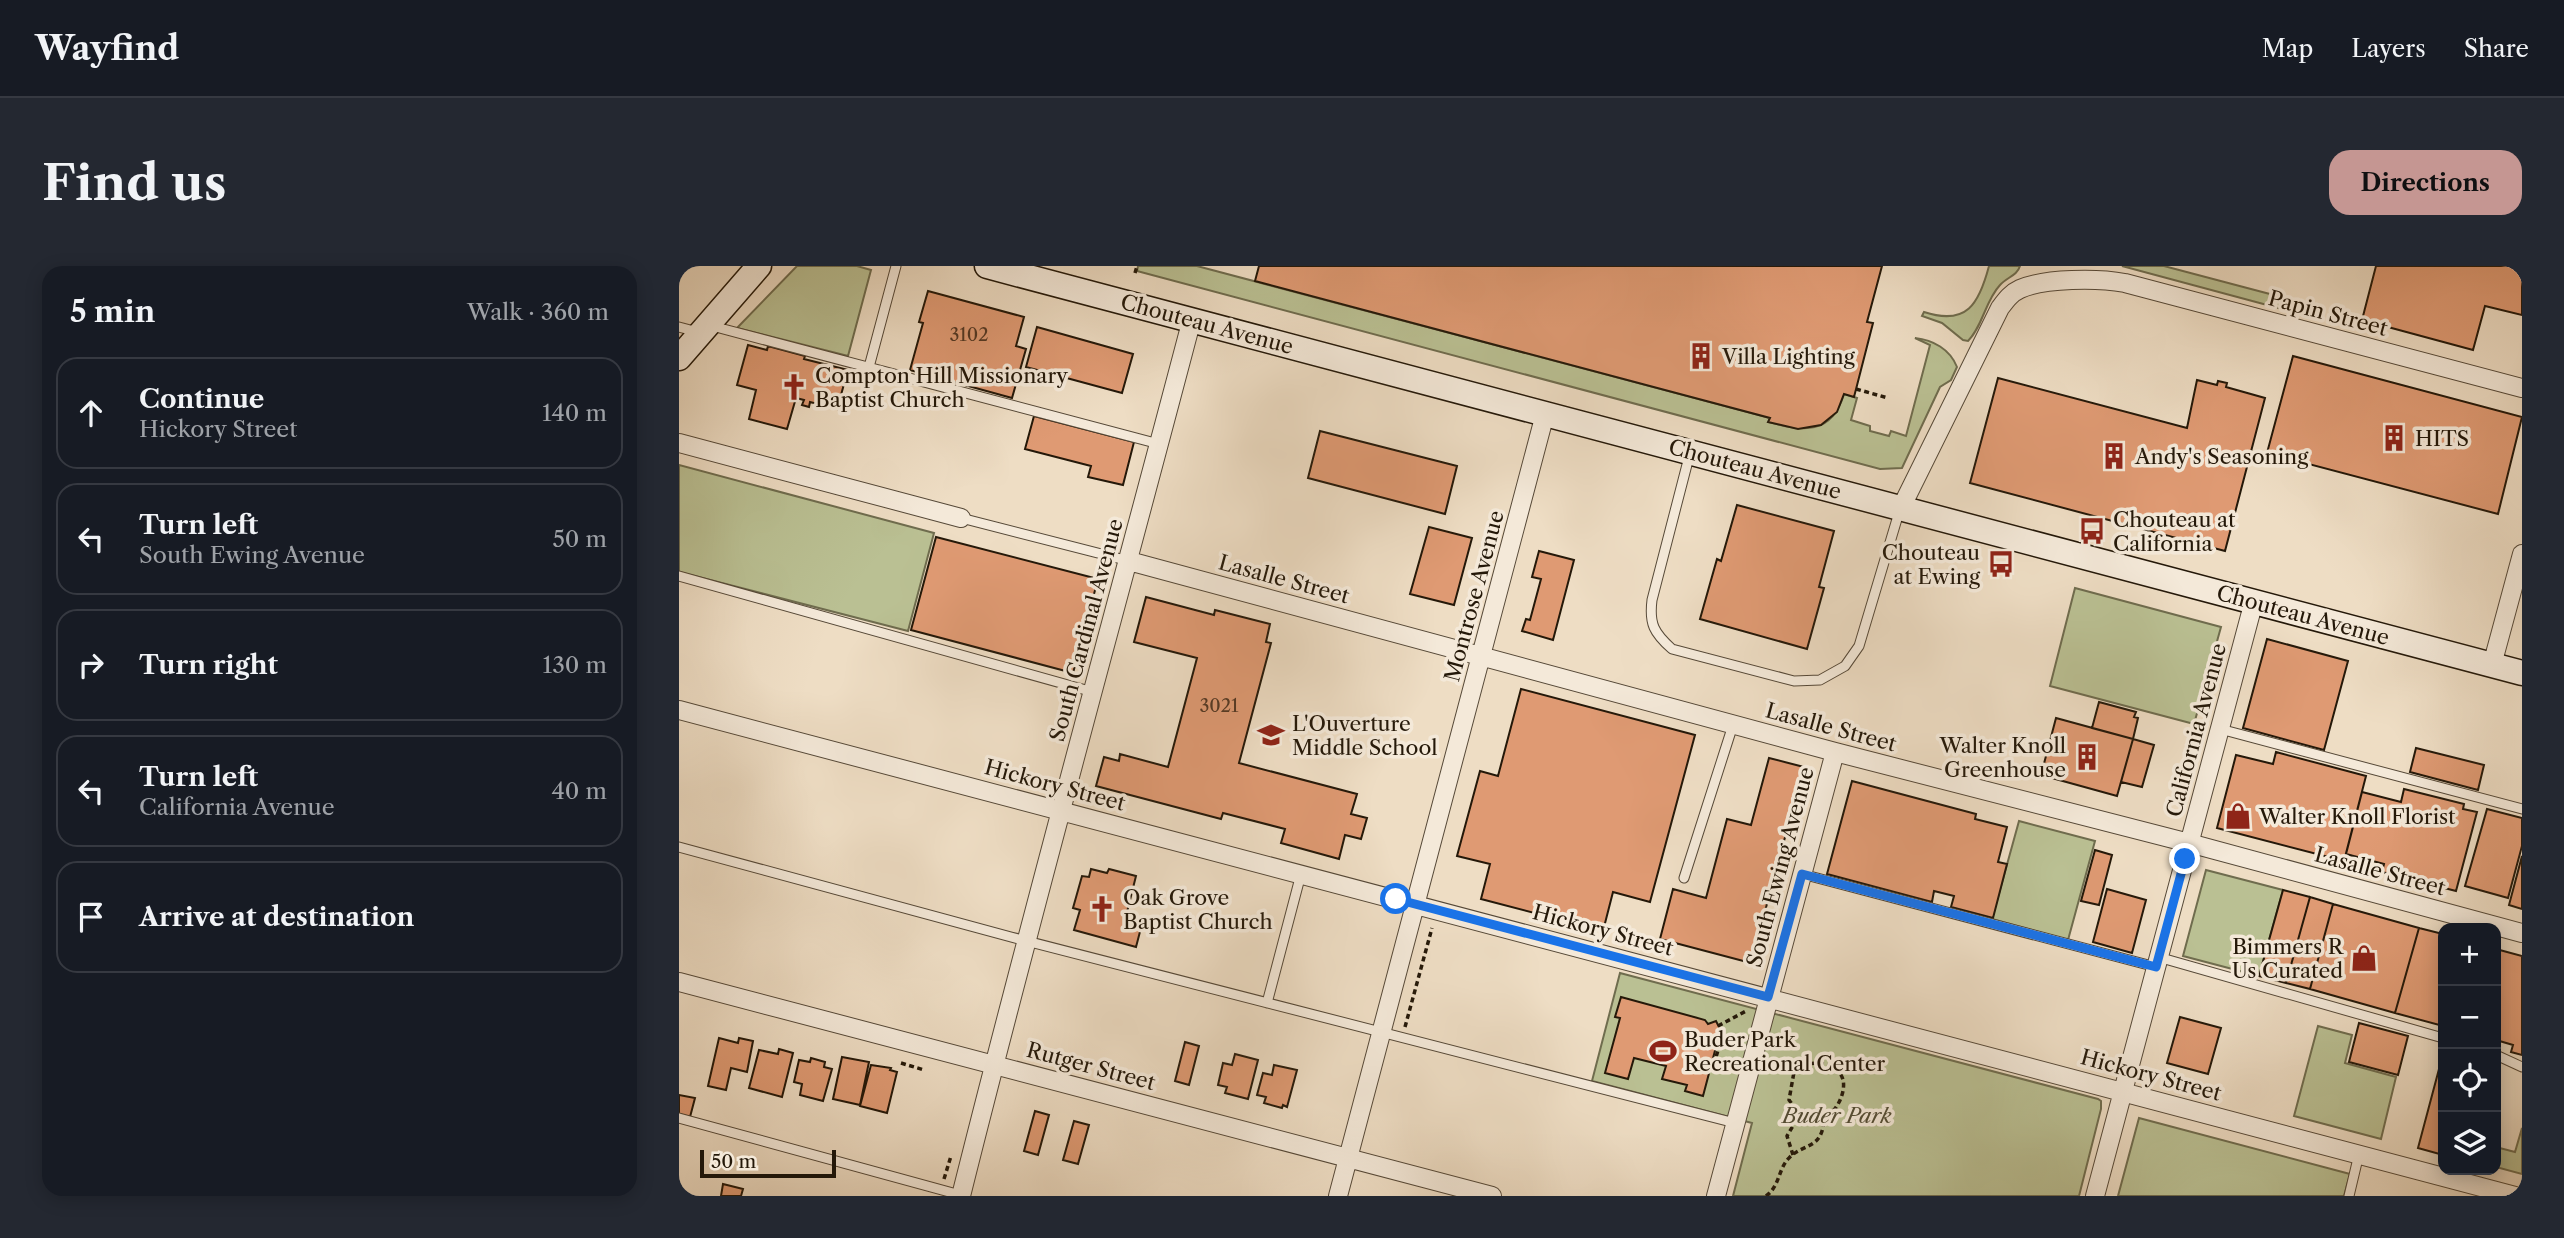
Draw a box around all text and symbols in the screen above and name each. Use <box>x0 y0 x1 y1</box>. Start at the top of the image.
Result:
text: Wayfind <box>35 28 179 69</box>
text: Map <box>2262 34 2313 63</box>
text: Layers <box>2351 34 2426 63</box>
text: Share <box>2464 34 2529 63</box>
button: Directions <box>2329 150 2522 215</box>
text: Find us <box>42 152 226 213</box>
street label: Papin Street <box>2266 285 2391 341</box>
street label: Chouteau Avenue <box>1118 289 1296 359</box>
text: 5 min <box>70 293 155 330</box>
text: Walk · 360 m <box>467 298 609 326</box>
house number: 3102 <box>949 324 989 346</box>
building icon: Villa Lighting <box>1686 341 1716 371</box>
place label: Villa Lighting <box>1721 344 1856 369</box>
place label: Compton Hill Missionary Baptist Church <box>815 363 1068 412</box>
church icon: Compton Hill Missionary Baptist Church <box>779 372 809 402</box>
text: Continue <box>139 383 264 415</box>
icon: ahead <box>72 394 110 432</box>
text: 140 m <box>542 399 607 427</box>
text: Hickory Street <box>139 415 297 443</box>
building icon: HITS <box>2379 423 2409 453</box>
place label: HITS <box>2415 426 2469 451</box>
street label: Chouteau Avenue <box>1666 434 1844 504</box>
building icon: Andy's Seasoning <box>2099 441 2129 471</box>
place label: Andy's Seasoning <box>2134 444 2309 469</box>
place label: Chouteau at California <box>2113 507 2236 556</box>
street label: Montrose Avenue <box>1439 508 1509 684</box>
text: Turn left <box>139 509 258 541</box>
street label: South Cardinal Avenue <box>1044 516 1128 744</box>
bus stop icon: Chouteau at California <box>2077 516 2107 546</box>
icon: left <box>72 520 110 558</box>
text: 50 m <box>552 525 607 553</box>
place label: Chouteau at Ewing <box>1882 540 1981 589</box>
text: South Ewing Avenue <box>139 541 365 569</box>
bus stop icon: Chouteau at Ewing <box>1986 549 2016 579</box>
street label: Lasalle Street <box>1216 550 1353 609</box>
street label: Chouteau Avenue <box>2214 580 2392 650</box>
street label: California Avenue <box>2161 640 2231 820</box>
icon: right <box>72 646 110 684</box>
text: Turn right <box>139 649 278 681</box>
text: 130 m <box>543 651 607 679</box>
house number: 3021 <box>1199 695 1239 717</box>
street label: Lasalle Street <box>1763 698 1900 757</box>
place label: L'Ouverture Middle School <box>1292 711 1438 760</box>
school or university icon: L'Ouverture Middle School <box>1256 720 1286 750</box>
place label: Walter Knoll Greenhouse <box>1939 733 2066 782</box>
building icon: Walter Knoll Greenhouse <box>2072 742 2102 772</box>
street label: Hickory Street <box>982 754 1129 816</box>
text: Turn left <box>139 761 258 793</box>
street label: South Ewing Avenue <box>1741 764 1819 970</box>
icon: left <box>72 772 110 810</box>
text: 40 m <box>552 777 607 805</box>
text: California Avenue <box>139 793 335 821</box>
shop icon: Walter Knoll Florist <box>2223 801 2253 831</box>
place label: Walter Knoll Florist <box>2258 804 2456 829</box>
street label: Lasalle Street <box>2312 842 2449 901</box>
route end <box>2169 843 2200 874</box>
route start <box>1380 883 1411 914</box>
place label: Oak Grove Baptist Church <box>1123 885 1273 934</box>
church icon: Oak Grove Baptist Church <box>1087 894 1117 924</box>
icon: arrive <box>72 898 110 936</box>
street label: Hickory Street <box>1530 899 1677 961</box>
text: Arrive at destination <box>139 901 414 933</box>
map controls <box>2438 923 2501 1175</box>
button: + <box>2438 923 2501 986</box>
place label: Bimmers R Us Curated <box>2232 934 2345 983</box>
shop icon: Bimmers R Us Curated <box>2349 943 2379 973</box>
button: − <box>2438 986 2501 1049</box>
place label: Buder Park Recreational Center <box>1684 1027 1885 1076</box>
sports icon: Buder Park Recreational Center <box>1648 1036 1678 1066</box>
street label: Rutger Street <box>1024 1037 1159 1095</box>
street label: Hickory Street <box>2078 1044 2225 1106</box>
button: locate <box>2438 1049 2501 1112</box>
park label: Buder Park <box>1780 1103 1892 1128</box>
button: layers <box>2438 1112 2501 1175</box>
scale bar <box>700 1147 837 1179</box>
text: 50 m <box>711 1150 756 1173</box>

